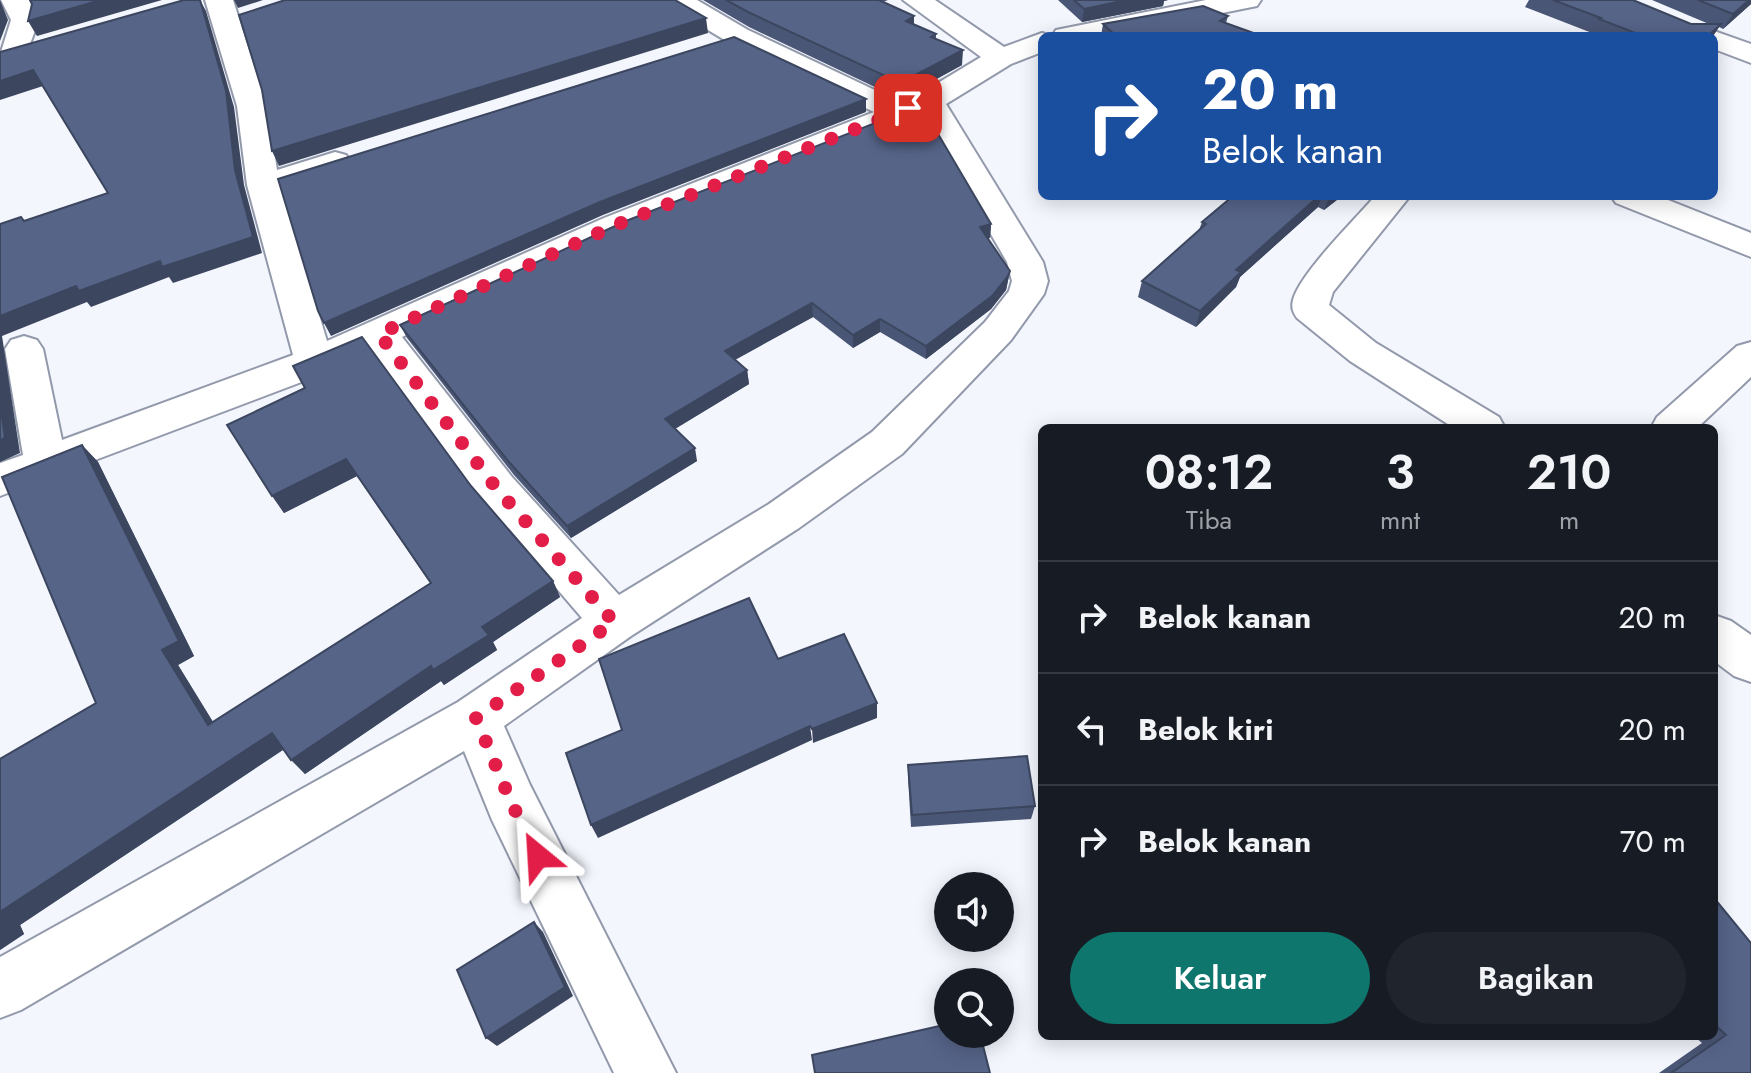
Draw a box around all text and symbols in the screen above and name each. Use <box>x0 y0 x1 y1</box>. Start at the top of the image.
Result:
text: 20 m <box>1202 49 1339 130</box>
icon: right <box>1070 64 1174 168</box>
pin <box>874 74 942 142</box>
icon: arrive <box>886 86 930 130</box>
text: Belok kanan <box>1202 124 1383 176</box>
text: 08:12 <box>1145 438 1273 507</box>
text: 3 <box>1386 438 1414 507</box>
text: 210 <box>1527 438 1611 507</box>
text: Tiba <box>1186 501 1232 539</box>
text: mnt <box>1380 501 1420 539</box>
text: m <box>1559 501 1579 539</box>
icon: right <box>1070 595 1114 639</box>
text: Belok kanan <box>1138 596 1311 639</box>
text: 20 m <box>1619 596 1686 639</box>
icon: left <box>1070 707 1114 751</box>
text: Belok kiri <box>1138 708 1273 751</box>
text: 20 m <box>1619 708 1686 751</box>
position arrow <box>496 814 580 898</box>
icon: right <box>1070 819 1114 863</box>
text: Belok kanan <box>1138 820 1311 863</box>
text: 70 m <box>1620 820 1686 863</box>
map controls <box>934 872 1014 1048</box>
button: sound <box>934 872 1014 952</box>
button: Keluar <box>1070 932 1370 1024</box>
button: Bagikan <box>1386 932 1686 1024</box>
button: search <box>934 968 1014 1048</box>

